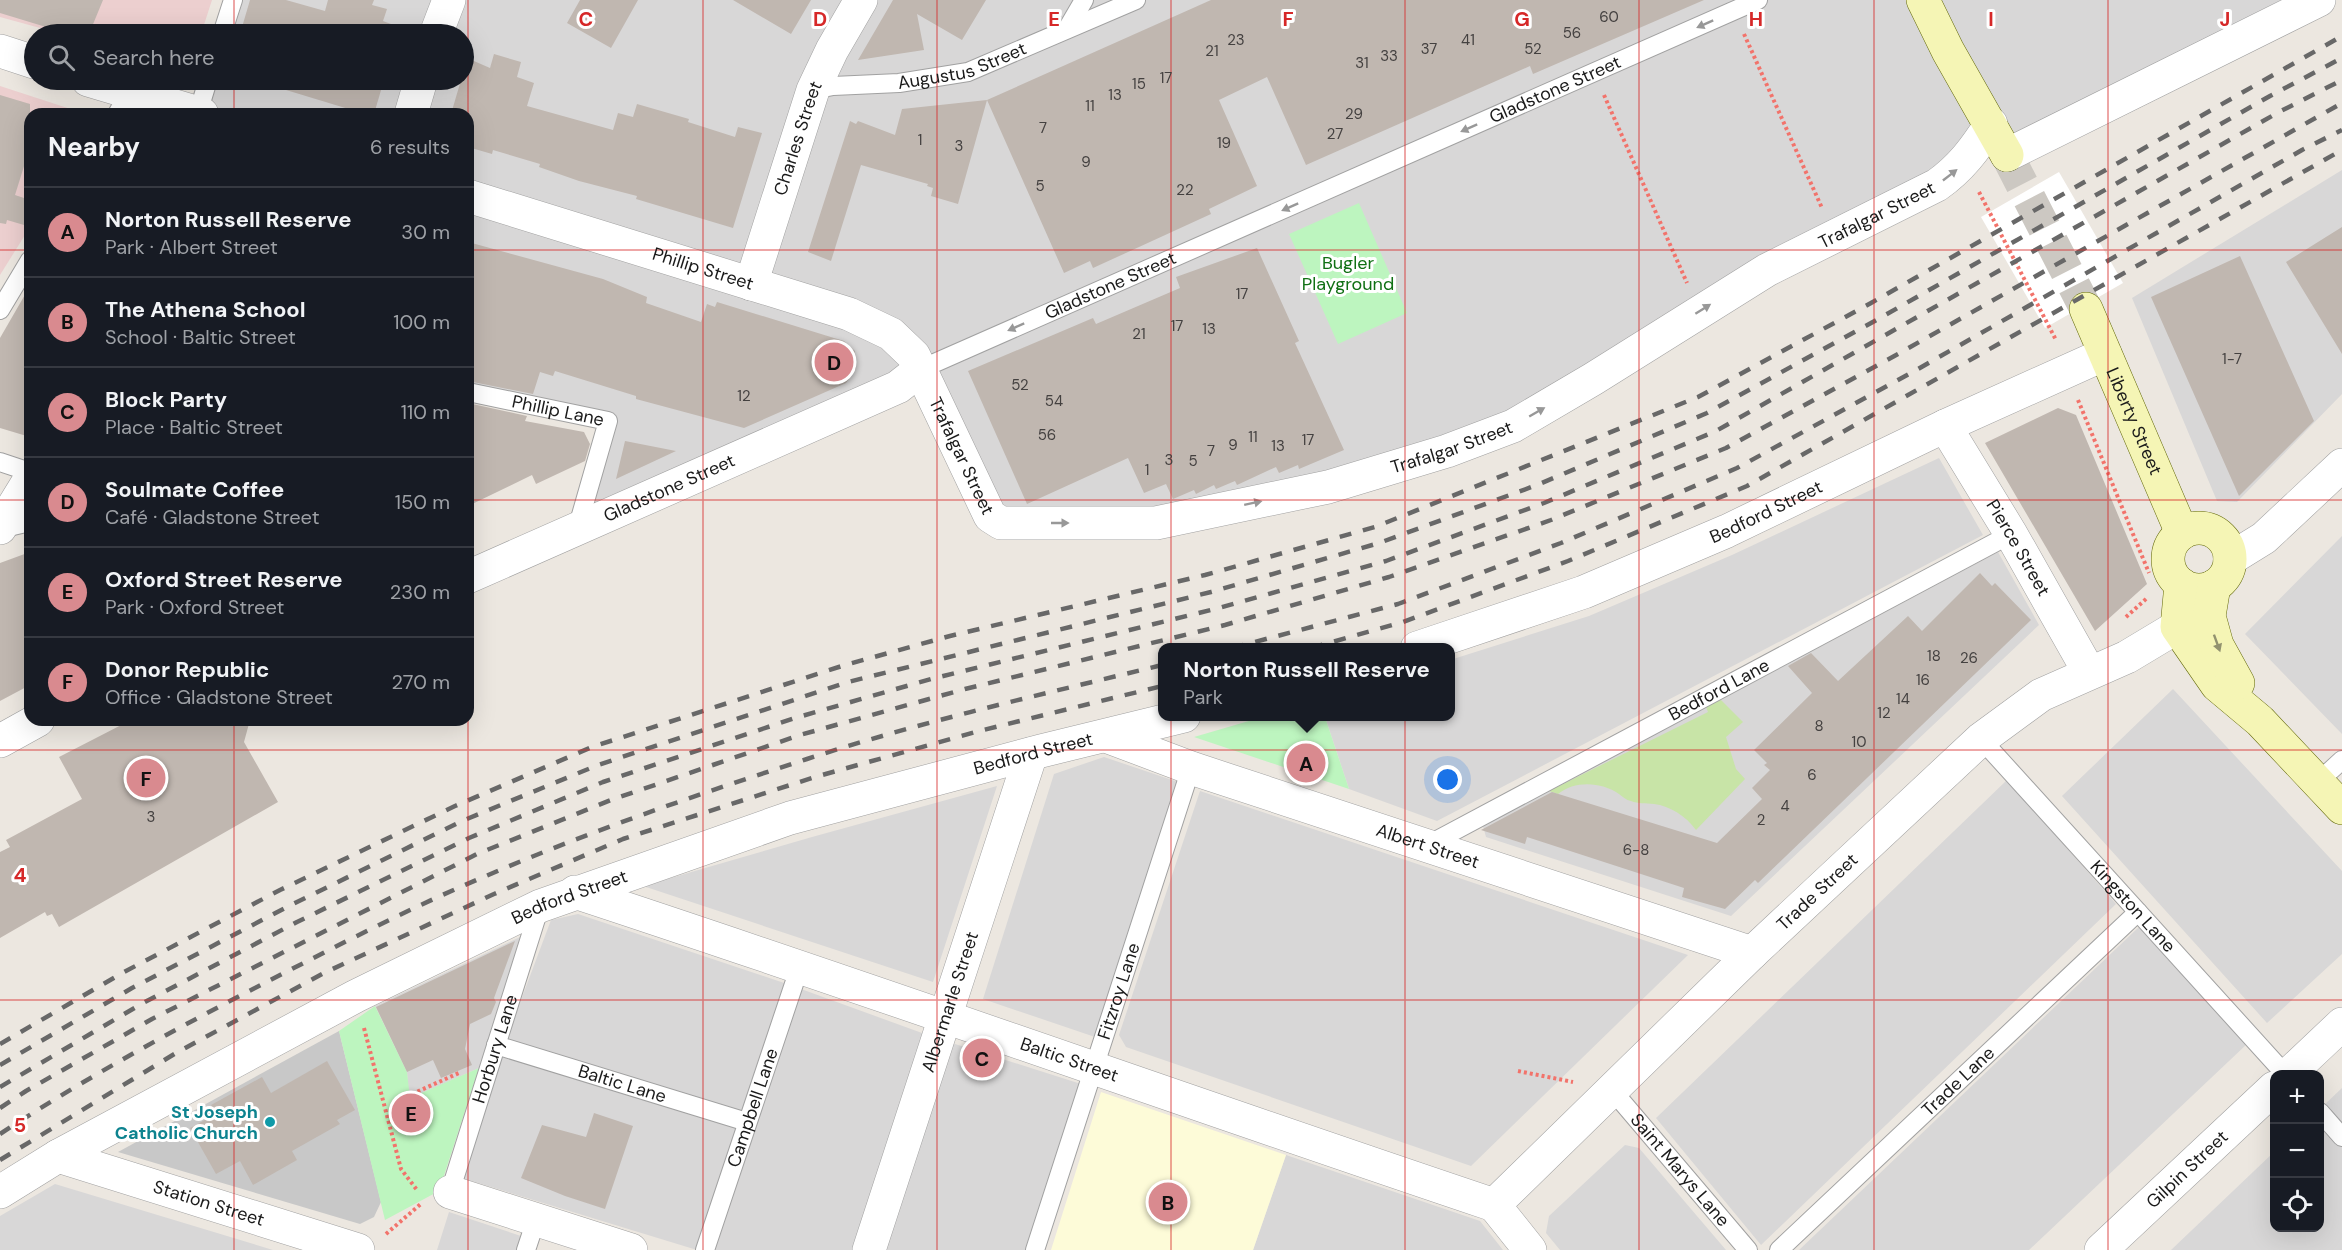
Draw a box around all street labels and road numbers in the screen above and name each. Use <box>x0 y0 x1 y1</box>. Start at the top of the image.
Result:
street label: Augustus Street <box>896 36 1030 95</box>
street label: Gladstone Street <box>1486 50 1625 129</box>
street label: Charles Street <box>768 77 828 199</box>
street label: Trafalgar Street <box>1815 176 1939 254</box>
street label: Phillip Street <box>649 242 757 296</box>
street label: Gladstone Street <box>1041 246 1180 325</box>
street label: Liberty Street <box>2100 364 2168 479</box>
street label: Phillip Lane <box>510 389 606 432</box>
street label: Trafalgar Street <box>923 393 1000 519</box>
street label: Trafalgar Street <box>1388 415 1516 479</box>
street label: Gladstone Street <box>600 449 739 528</box>
street label: Bedford Street <box>1706 475 1826 549</box>
street label: Pierce Street <box>1981 495 2056 600</box>
street label: Bedford Lane <box>1664 653 1774 727</box>
street label: Bedford Street <box>971 727 1095 780</box>
street label: Albert Street <box>1373 818 1482 874</box>
street label: Trade Street <box>1771 848 1863 936</box>
street label: Kingston Lane <box>2085 855 2181 958</box>
street label: Bedford Street <box>507 864 631 930</box>
street label: Albermarle Street <box>916 928 984 1075</box>
street label: Fitzroy Lane <box>1092 940 1146 1043</box>
street label: Horbury Lane <box>467 992 523 1106</box>
street label: Baltic Street <box>1017 1032 1122 1088</box>
street label: Trade Lane <box>1916 1041 2000 1122</box>
street label: Campbell Lane <box>721 1045 784 1170</box>
street label: Baltic Lane <box>575 1059 669 1109</box>
street label: Saint Marys Lane <box>1625 1108 1735 1232</box>
street label: Gilpin Street <box>2141 1125 2233 1214</box>
street label: Station Street <box>150 1175 267 1232</box>

